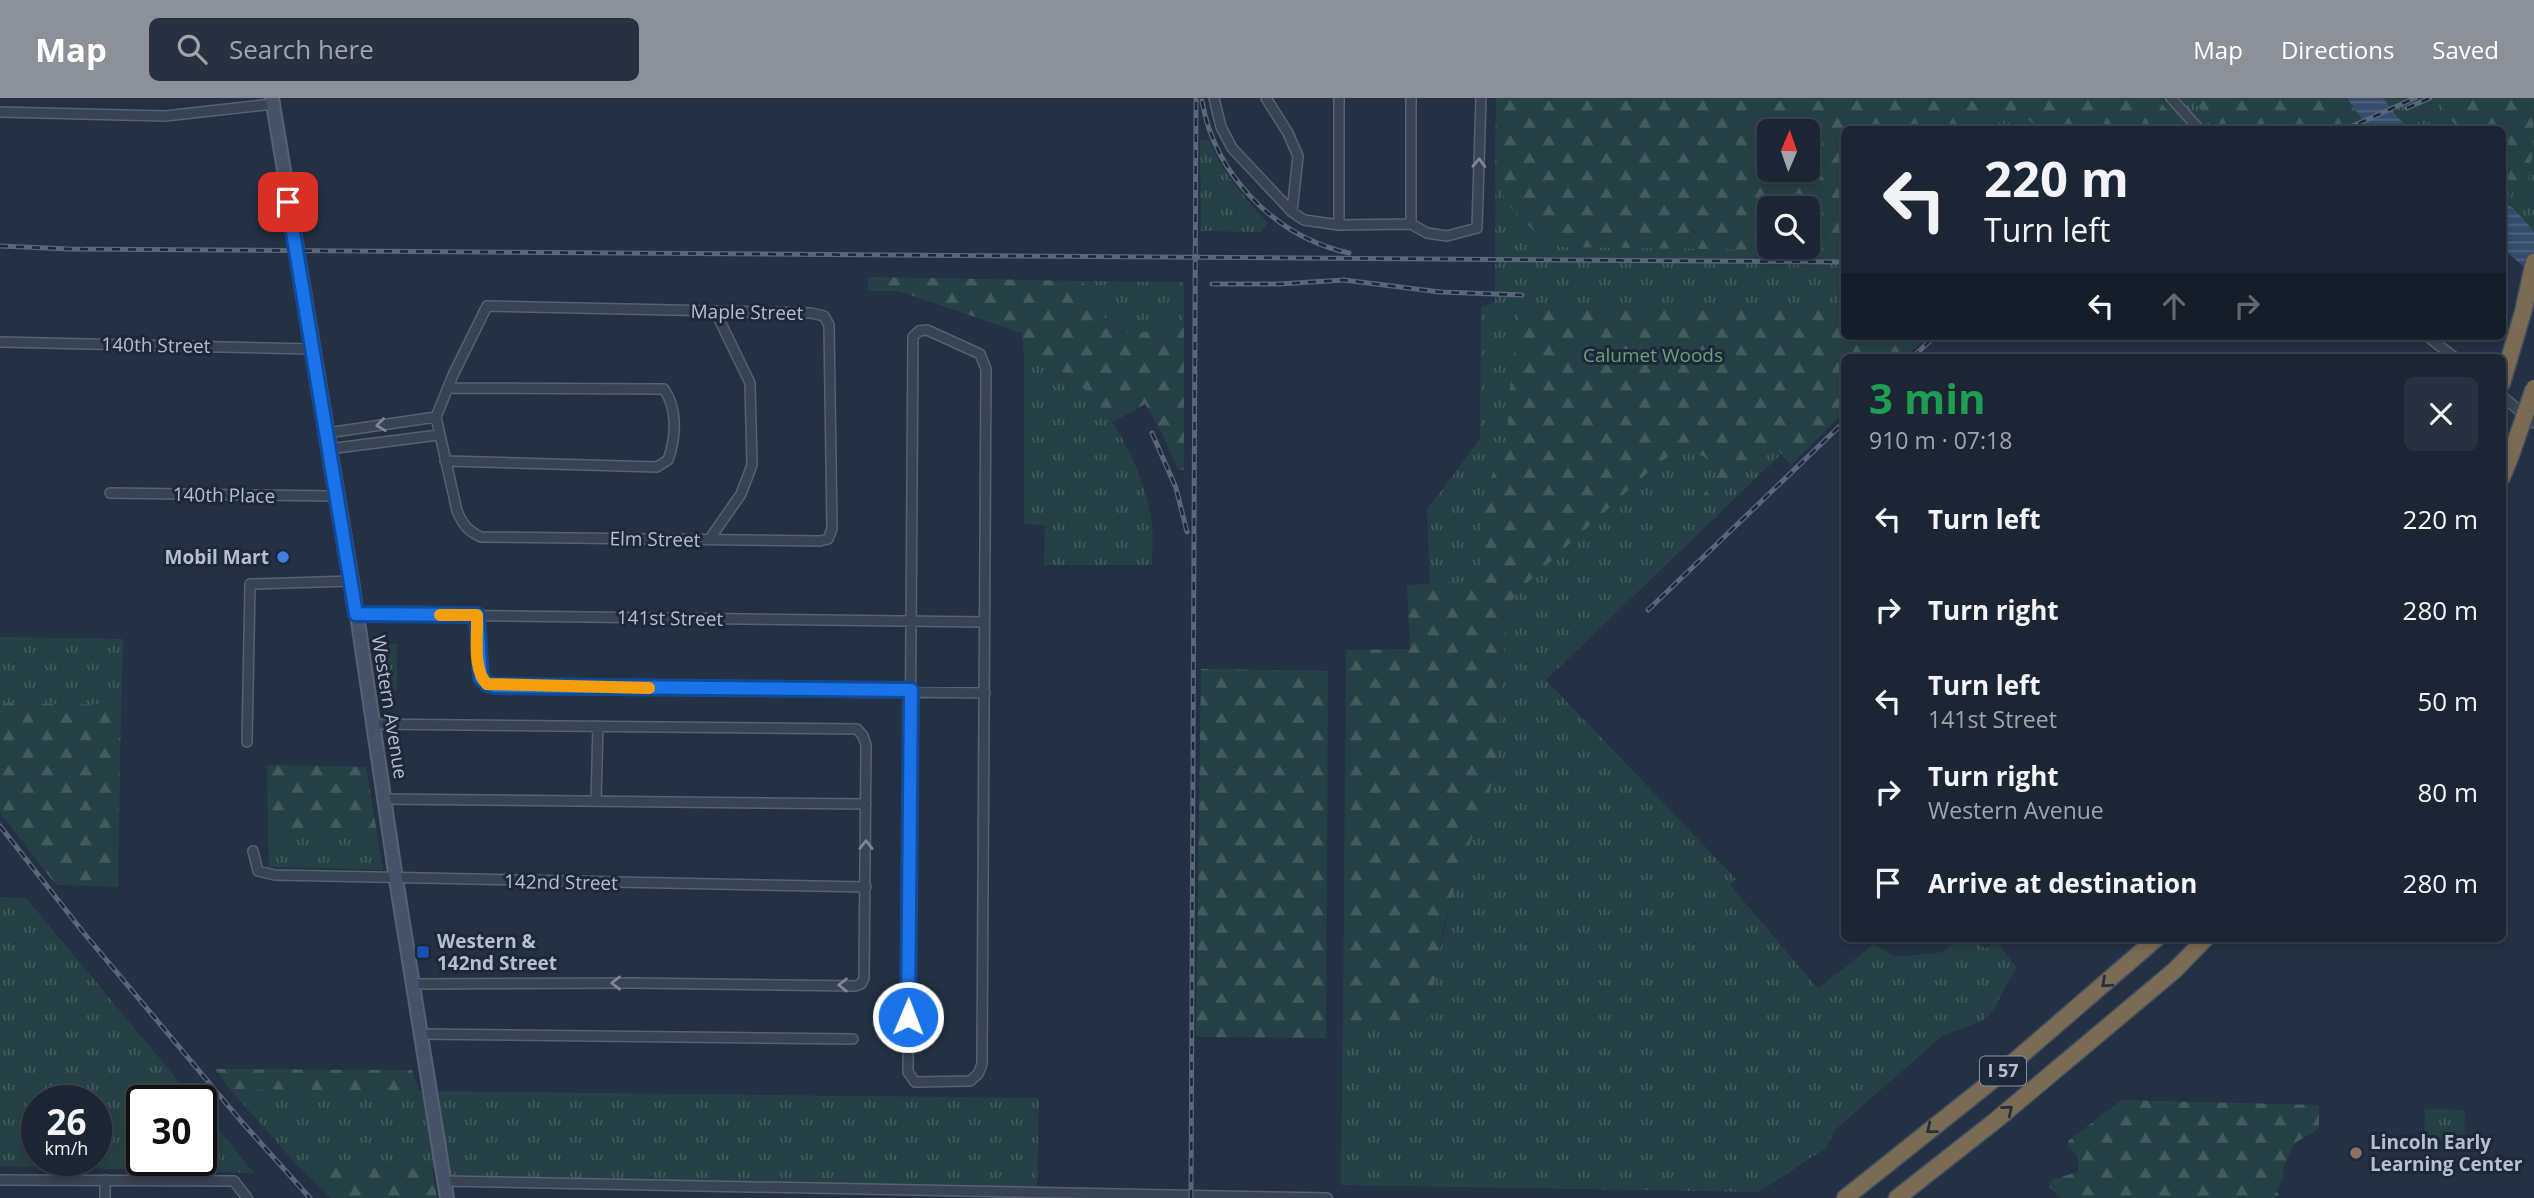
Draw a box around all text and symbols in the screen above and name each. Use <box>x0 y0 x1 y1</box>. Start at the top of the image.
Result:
search box <box>149 18 639 81</box>
text: Map <box>35 27 107 72</box>
icon: search <box>173 30 211 68</box>
text: Search here <box>229 31 374 67</box>
text: Map <box>2193 33 2243 66</box>
text: Directions <box>2281 33 2394 66</box>
text: Saved <box>2432 33 2499 66</box>
north arrow <box>1757 119 1820 182</box>
map controls <box>1757 119 1820 259</box>
text: 220 m <box>1984 145 2129 211</box>
icon: left <box>1869 154 1960 245</box>
one-way arrow <box>1472 157 1487 168</box>
pin <box>258 172 318 232</box>
icon: arrive <box>269 183 307 221</box>
button: search <box>1757 196 1820 259</box>
text: Turn left <box>1984 208 2110 251</box>
icon: left <box>2082 287 2120 325</box>
icon: ahead <box>2155 287 2193 325</box>
icon: right <box>2228 287 2266 325</box>
street label: Maple Street <box>690 298 804 326</box>
street label: 140th Street <box>101 331 211 359</box>
park label: Calumet Woods <box>1583 342 1723 368</box>
text: 3 min <box>1869 369 1986 426</box>
button: close <box>2404 377 2478 451</box>
one-way arrow <box>375 417 387 432</box>
text: 910 m · 07:18 <box>1869 424 2012 456</box>
street label: 140th Place <box>173 481 275 509</box>
icon: left <box>1869 500 1907 538</box>
text: Turn left <box>1928 501 2040 537</box>
text: 220 m <box>2403 501 2478 537</box>
street label: Elm Street <box>609 525 701 553</box>
place label: Mobil Mart <box>165 544 269 570</box>
marker: Mobil Mart <box>275 549 291 565</box>
icon: right <box>1869 591 1907 629</box>
text: Turn right <box>1928 592 2059 628</box>
text: 280 m <box>2403 592 2478 628</box>
street label: 141st Street <box>617 604 724 632</box>
street label: Western Avenue <box>366 633 414 781</box>
text: Turn left <box>1928 667 2040 703</box>
icon: left <box>1869 682 1907 720</box>
text: 50 m <box>2417 683 2478 719</box>
text: 141st Street <box>1928 703 2057 735</box>
text: Turn right <box>1928 758 2059 794</box>
icon: right <box>1869 773 1907 811</box>
text: 80 m <box>2417 774 2478 810</box>
text: Western Avenue <box>1928 794 2104 826</box>
one-way arrow <box>858 840 874 850</box>
icon: arrive <box>1869 864 1907 902</box>
text: Arrive at destination <box>1928 865 2197 901</box>
text: 280 m <box>2403 865 2478 901</box>
street label: 142nd Street <box>504 868 618 896</box>
place label: Western & 142nd Street <box>437 928 557 976</box>
marker: Western & 142nd Street <box>415 944 431 960</box>
one-way arrow <box>610 975 620 991</box>
one-way arrow <box>2101 975 2114 987</box>
one-way arrow <box>837 978 848 993</box>
position arrow <box>871 980 945 1054</box>
road number: I 57 <box>1980 1056 2026 1086</box>
speed limit sign: 30 <box>126 1085 217 1176</box>
text: 26 <box>46 1098 87 1145</box>
one-way arrow <box>2000 1106 2013 1118</box>
one-way arrow <box>1927 1121 1940 1133</box>
place label: Lincoln Early Learning Center <box>2370 1129 2523 1177</box>
text: km/h <box>45 1136 88 1160</box>
marker: Lincoln Early Learning Center <box>2348 1145 2364 1161</box>

